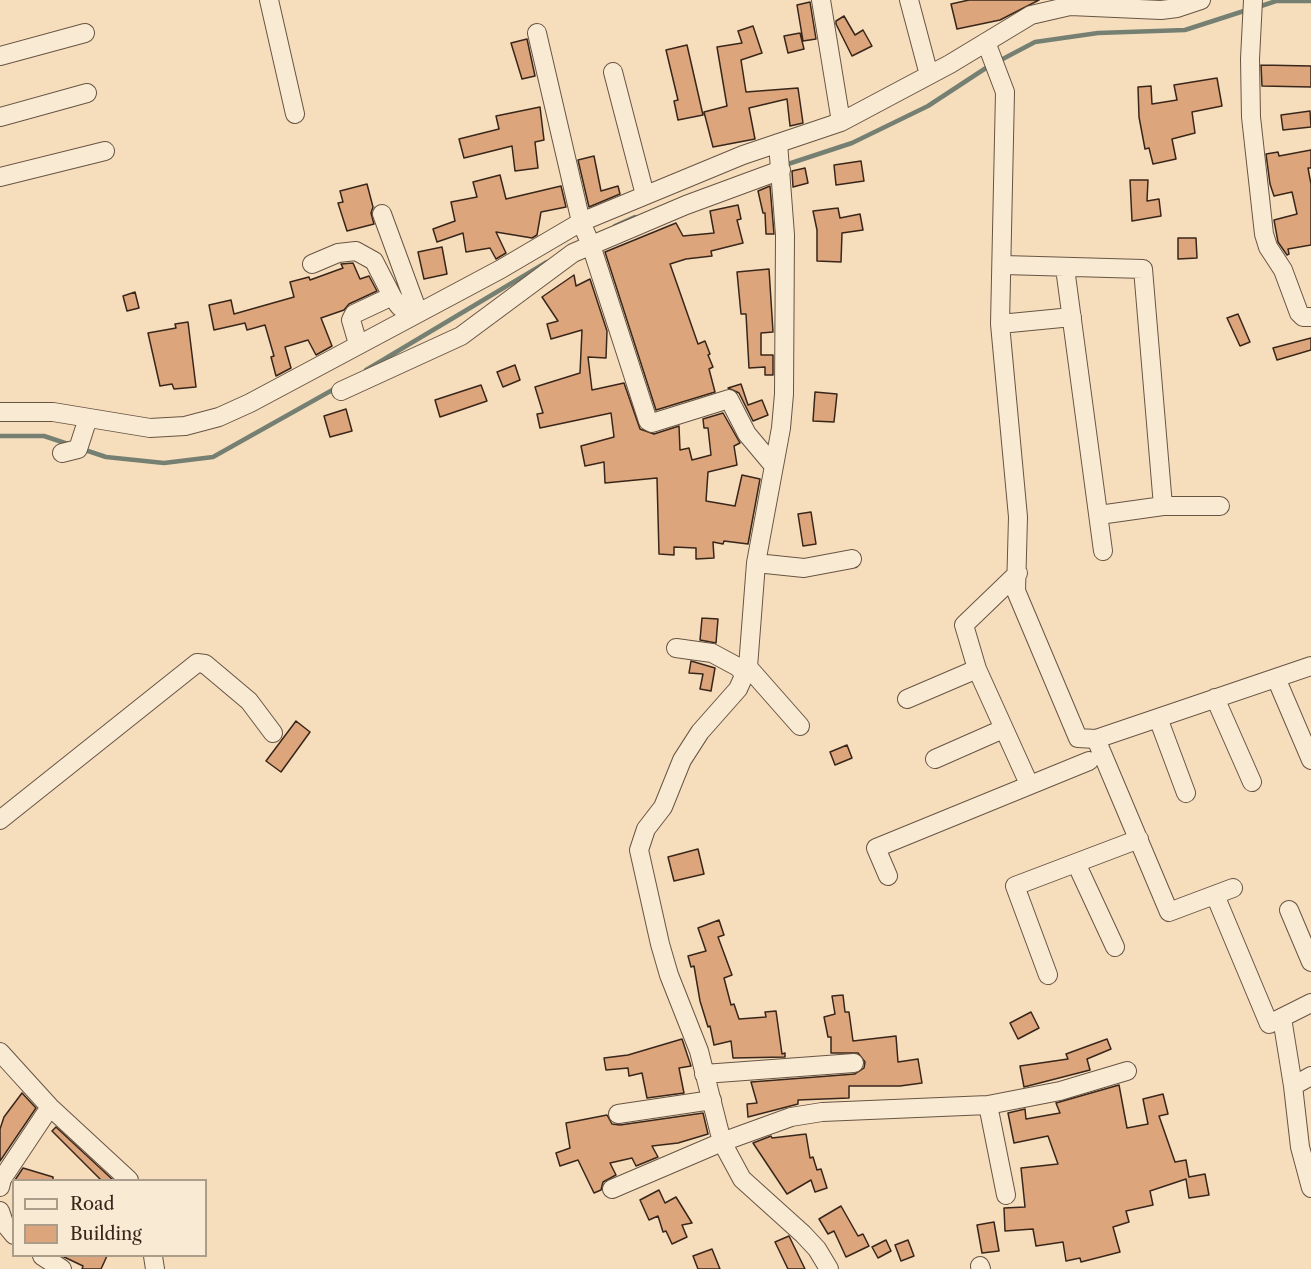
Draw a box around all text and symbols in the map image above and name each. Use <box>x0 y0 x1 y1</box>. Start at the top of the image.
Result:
legend <box>12 1179 207 1257</box>
text: Road <box>70 1193 115 1215</box>
text: Building <box>70 1223 142 1245</box>

